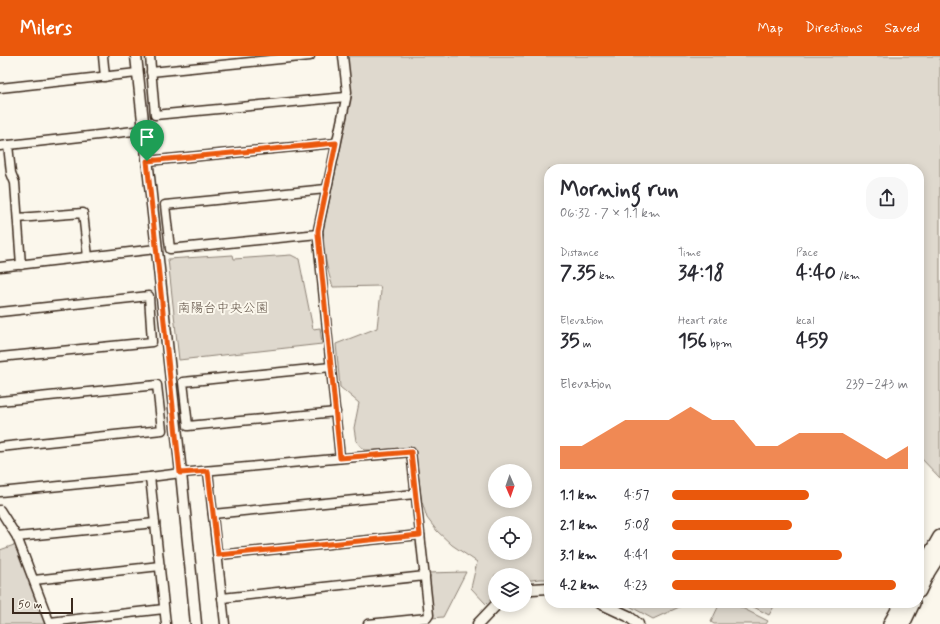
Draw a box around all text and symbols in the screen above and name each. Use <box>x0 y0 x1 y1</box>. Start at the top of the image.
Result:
text: Milers <box>20 16 72 41</box>
text: Map <box>757 19 783 37</box>
text: Directions <box>805 19 863 37</box>
text: Saved <box>885 19 920 37</box>
pin <box>130 120 164 161</box>
icon: arrive <box>136 126 158 148</box>
text: Morning run <box>560 176 679 204</box>
button: share <box>866 177 908 219</box>
text: 06:32 · 7 × 1.1 km <box>560 205 660 222</box>
text: Distance <box>560 246 599 260</box>
text: Time <box>678 246 701 260</box>
text: Pace <box>796 246 818 260</box>
text: 7.35 <box>560 260 596 287</box>
text: 34:18 <box>678 260 724 287</box>
text: 4:40 <box>796 260 836 287</box>
text: km <box>596 269 615 283</box>
text: /km <box>836 269 860 283</box>
park label: 南陽台中央公園 <box>177 300 269 317</box>
text: Elevation <box>560 314 603 328</box>
text: Heart rate <box>678 314 727 328</box>
text: kcal <box>796 314 814 328</box>
text: 35 <box>560 328 580 355</box>
text: 156 <box>678 328 707 355</box>
text: 459 <box>796 328 829 355</box>
text: m <box>580 337 591 351</box>
text: bpm <box>707 337 732 351</box>
text: Elevation <box>560 376 611 393</box>
text: 239–243 m <box>846 376 908 393</box>
north arrow <box>488 464 532 508</box>
map controls <box>488 464 532 612</box>
text: 1.1 km <box>560 487 597 504</box>
text: 4:57 <box>624 487 649 504</box>
button: locate <box>488 516 532 560</box>
text: 2.1 km <box>560 517 597 534</box>
text: 5:08 <box>624 517 650 534</box>
text: 3.1 km <box>560 547 597 564</box>
text: 4:41 <box>624 547 648 564</box>
button: layers <box>488 568 532 612</box>
text: 4.2 km <box>560 577 599 594</box>
text: 4:23 <box>624 577 647 594</box>
scale bar <box>12 596 73 615</box>
text: 50 m <box>18 598 43 612</box>

